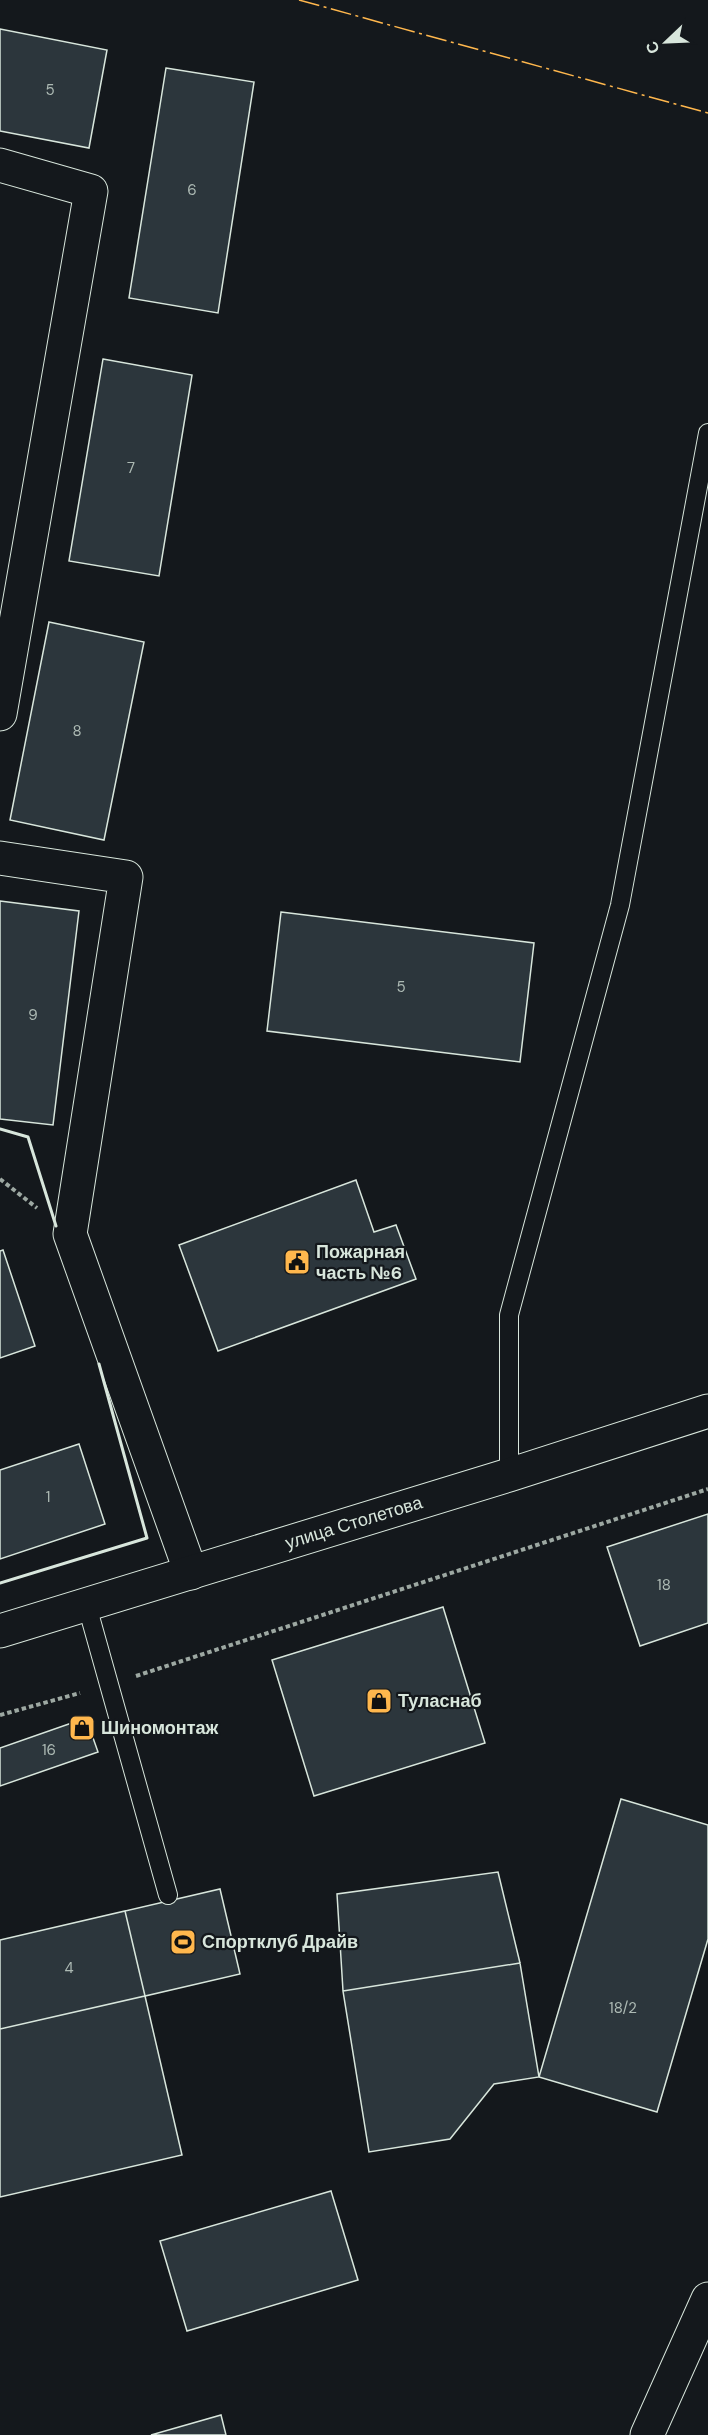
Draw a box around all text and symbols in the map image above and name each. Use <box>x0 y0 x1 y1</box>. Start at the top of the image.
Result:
north arrow <box>636 12 696 72</box>
text: С <box>641 38 665 57</box>
house number: 5 <box>45 80 55 100</box>
house number: 6 <box>187 180 197 200</box>
house number: 7 <box>127 458 135 478</box>
house number: 8 <box>72 721 82 741</box>
house number: 5 <box>396 977 406 997</box>
house number: 9 <box>28 1005 38 1025</box>
place label: Пожарная часть №6 <box>316 1240 405 1285</box>
public building icon: Пожарная часть №6 <box>282 1247 312 1277</box>
house number: 1 <box>46 1487 50 1507</box>
street label: улица Столетова <box>282 1490 426 1555</box>
house number: 18 <box>657 1575 671 1595</box>
shop icon: Туласнаб <box>364 1686 394 1716</box>
place label: Туласнаб <box>398 1689 482 1713</box>
shop icon: Шиномонтаж <box>67 1713 97 1743</box>
place label: Шиномонтаж <box>101 1716 219 1740</box>
house number: 16 <box>42 1740 56 1760</box>
sports icon: Спортклуб Драйв <box>168 1927 198 1957</box>
place label: Спортклуб Драйв <box>202 1930 358 1954</box>
house number: 4 <box>64 1958 74 1978</box>
house number: 18/2 <box>609 1998 637 2018</box>

